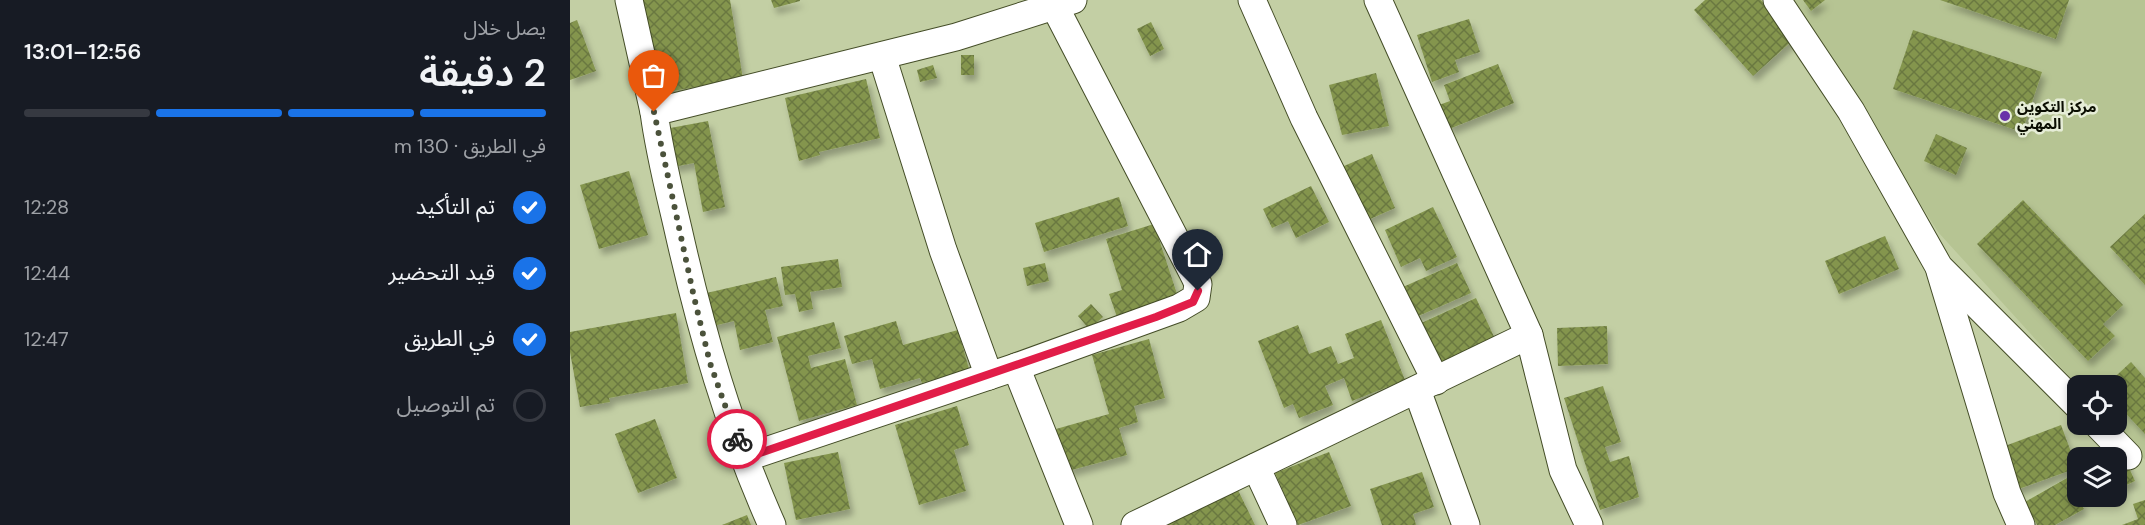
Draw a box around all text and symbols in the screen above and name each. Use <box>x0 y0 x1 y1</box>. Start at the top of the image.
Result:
text: يصل خلال <box>463 15 546 41</box>
text: 12:56–13:01 <box>24 37 141 66</box>
text: 2 دقيقة <box>419 47 546 98</box>
pin <box>628 50 679 112</box>
icon: bag <box>637 59 670 92</box>
place label: مركز التكوين المهني <box>2017 97 2097 135</box>
marker: مركز التكوين المهني <box>1998 109 2012 123</box>
text: في الطريق · 130 m <box>394 133 546 159</box>
icon: check <box>513 191 546 224</box>
text: تم التأكيد <box>416 192 495 221</box>
text: 12:28 <box>24 194 69 220</box>
pin <box>1172 229 1223 291</box>
icon: home <box>1181 238 1214 271</box>
icon: check <box>513 257 546 290</box>
text: قيد التحضير <box>388 258 495 287</box>
text: 12:44 <box>24 260 70 286</box>
icon: check <box>513 323 546 356</box>
text: في الطريق <box>404 324 495 353</box>
text: 12:47 <box>24 326 69 352</box>
map controls <box>2067 375 2127 507</box>
button: locate <box>2067 375 2127 435</box>
text: تم التوصيل <box>397 390 495 419</box>
courier <box>707 409 767 469</box>
icon: bike <box>721 423 754 456</box>
button: layers <box>2067 447 2127 507</box>

